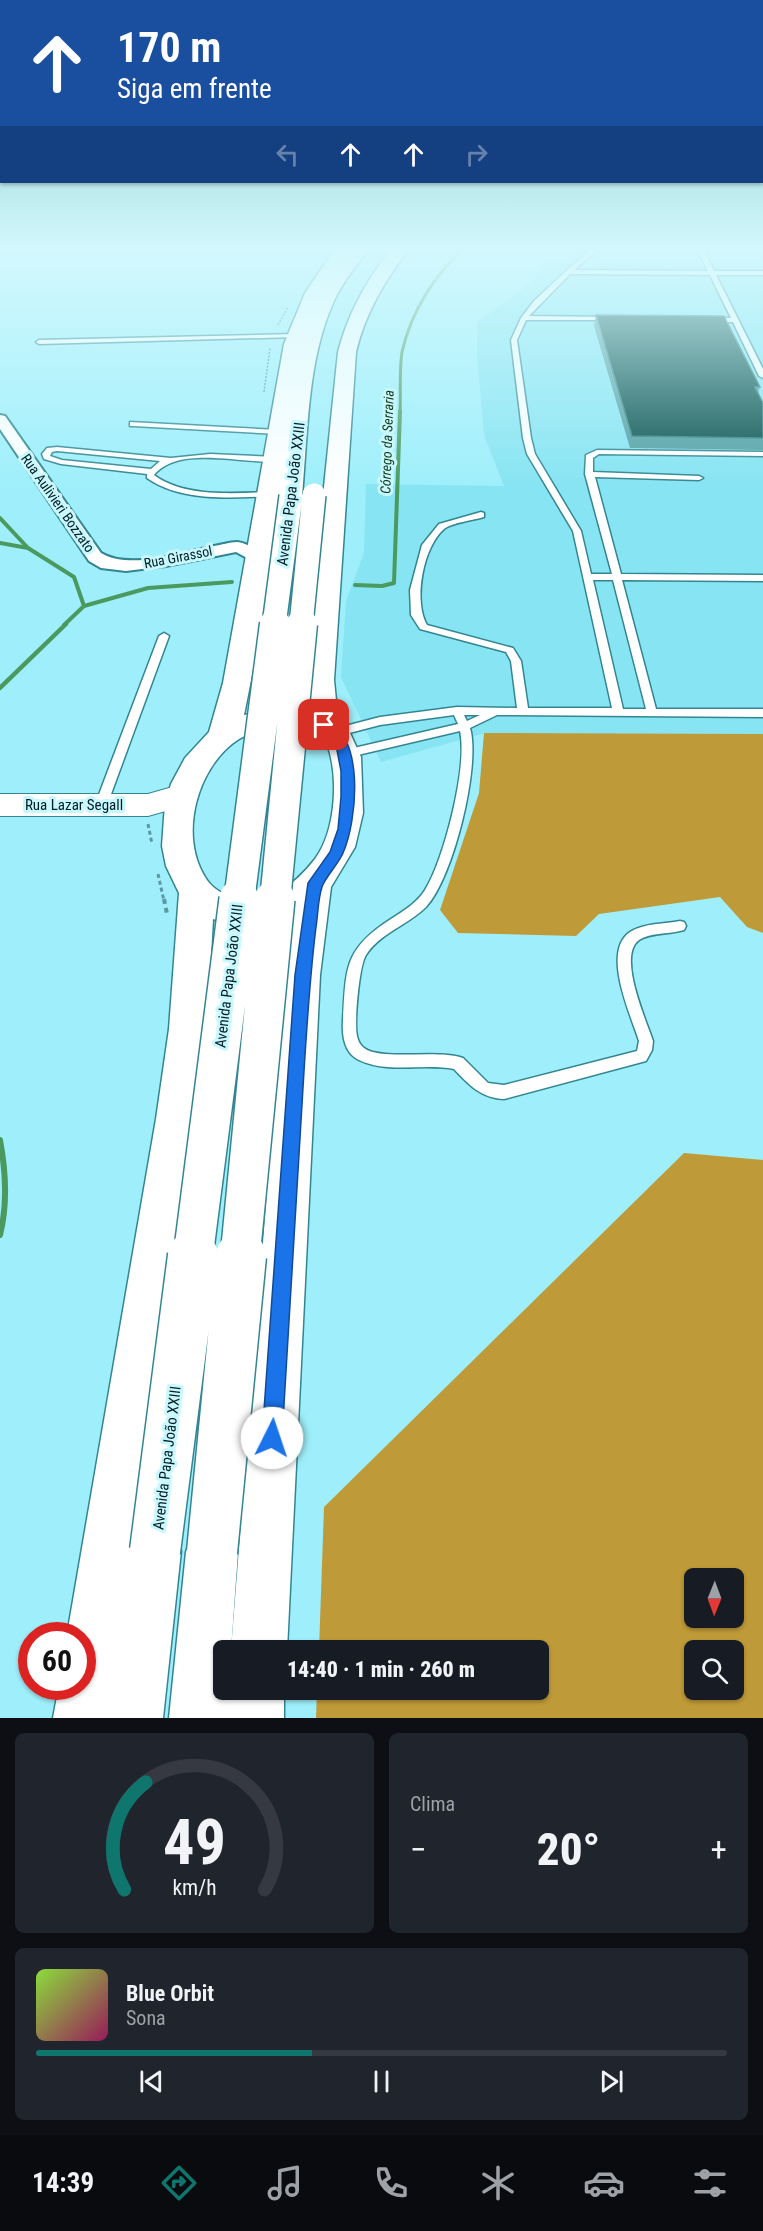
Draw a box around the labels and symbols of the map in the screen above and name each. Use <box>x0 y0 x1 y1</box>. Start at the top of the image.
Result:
water label: Córrego da Serraria <box>377 390 397 494</box>
street label: Avenida Papa João XXIII <box>273 421 309 567</box>
street label: Rua Aulivieri Bozzato <box>18 451 98 555</box>
street label: Rua Girassol <box>142 543 214 571</box>
pin <box>298 699 349 750</box>
street label: Rua Lazar Segall <box>25 796 123 814</box>
street label: Avenida Papa João XXIII <box>211 903 247 1049</box>
street label: Avenida Papa João XXIII <box>149 1385 185 1531</box>
position arrow <box>240 1406 304 1470</box>
north arrow <box>684 1568 744 1628</box>
speed limit sign: 60 <box>18 1622 96 1700</box>

